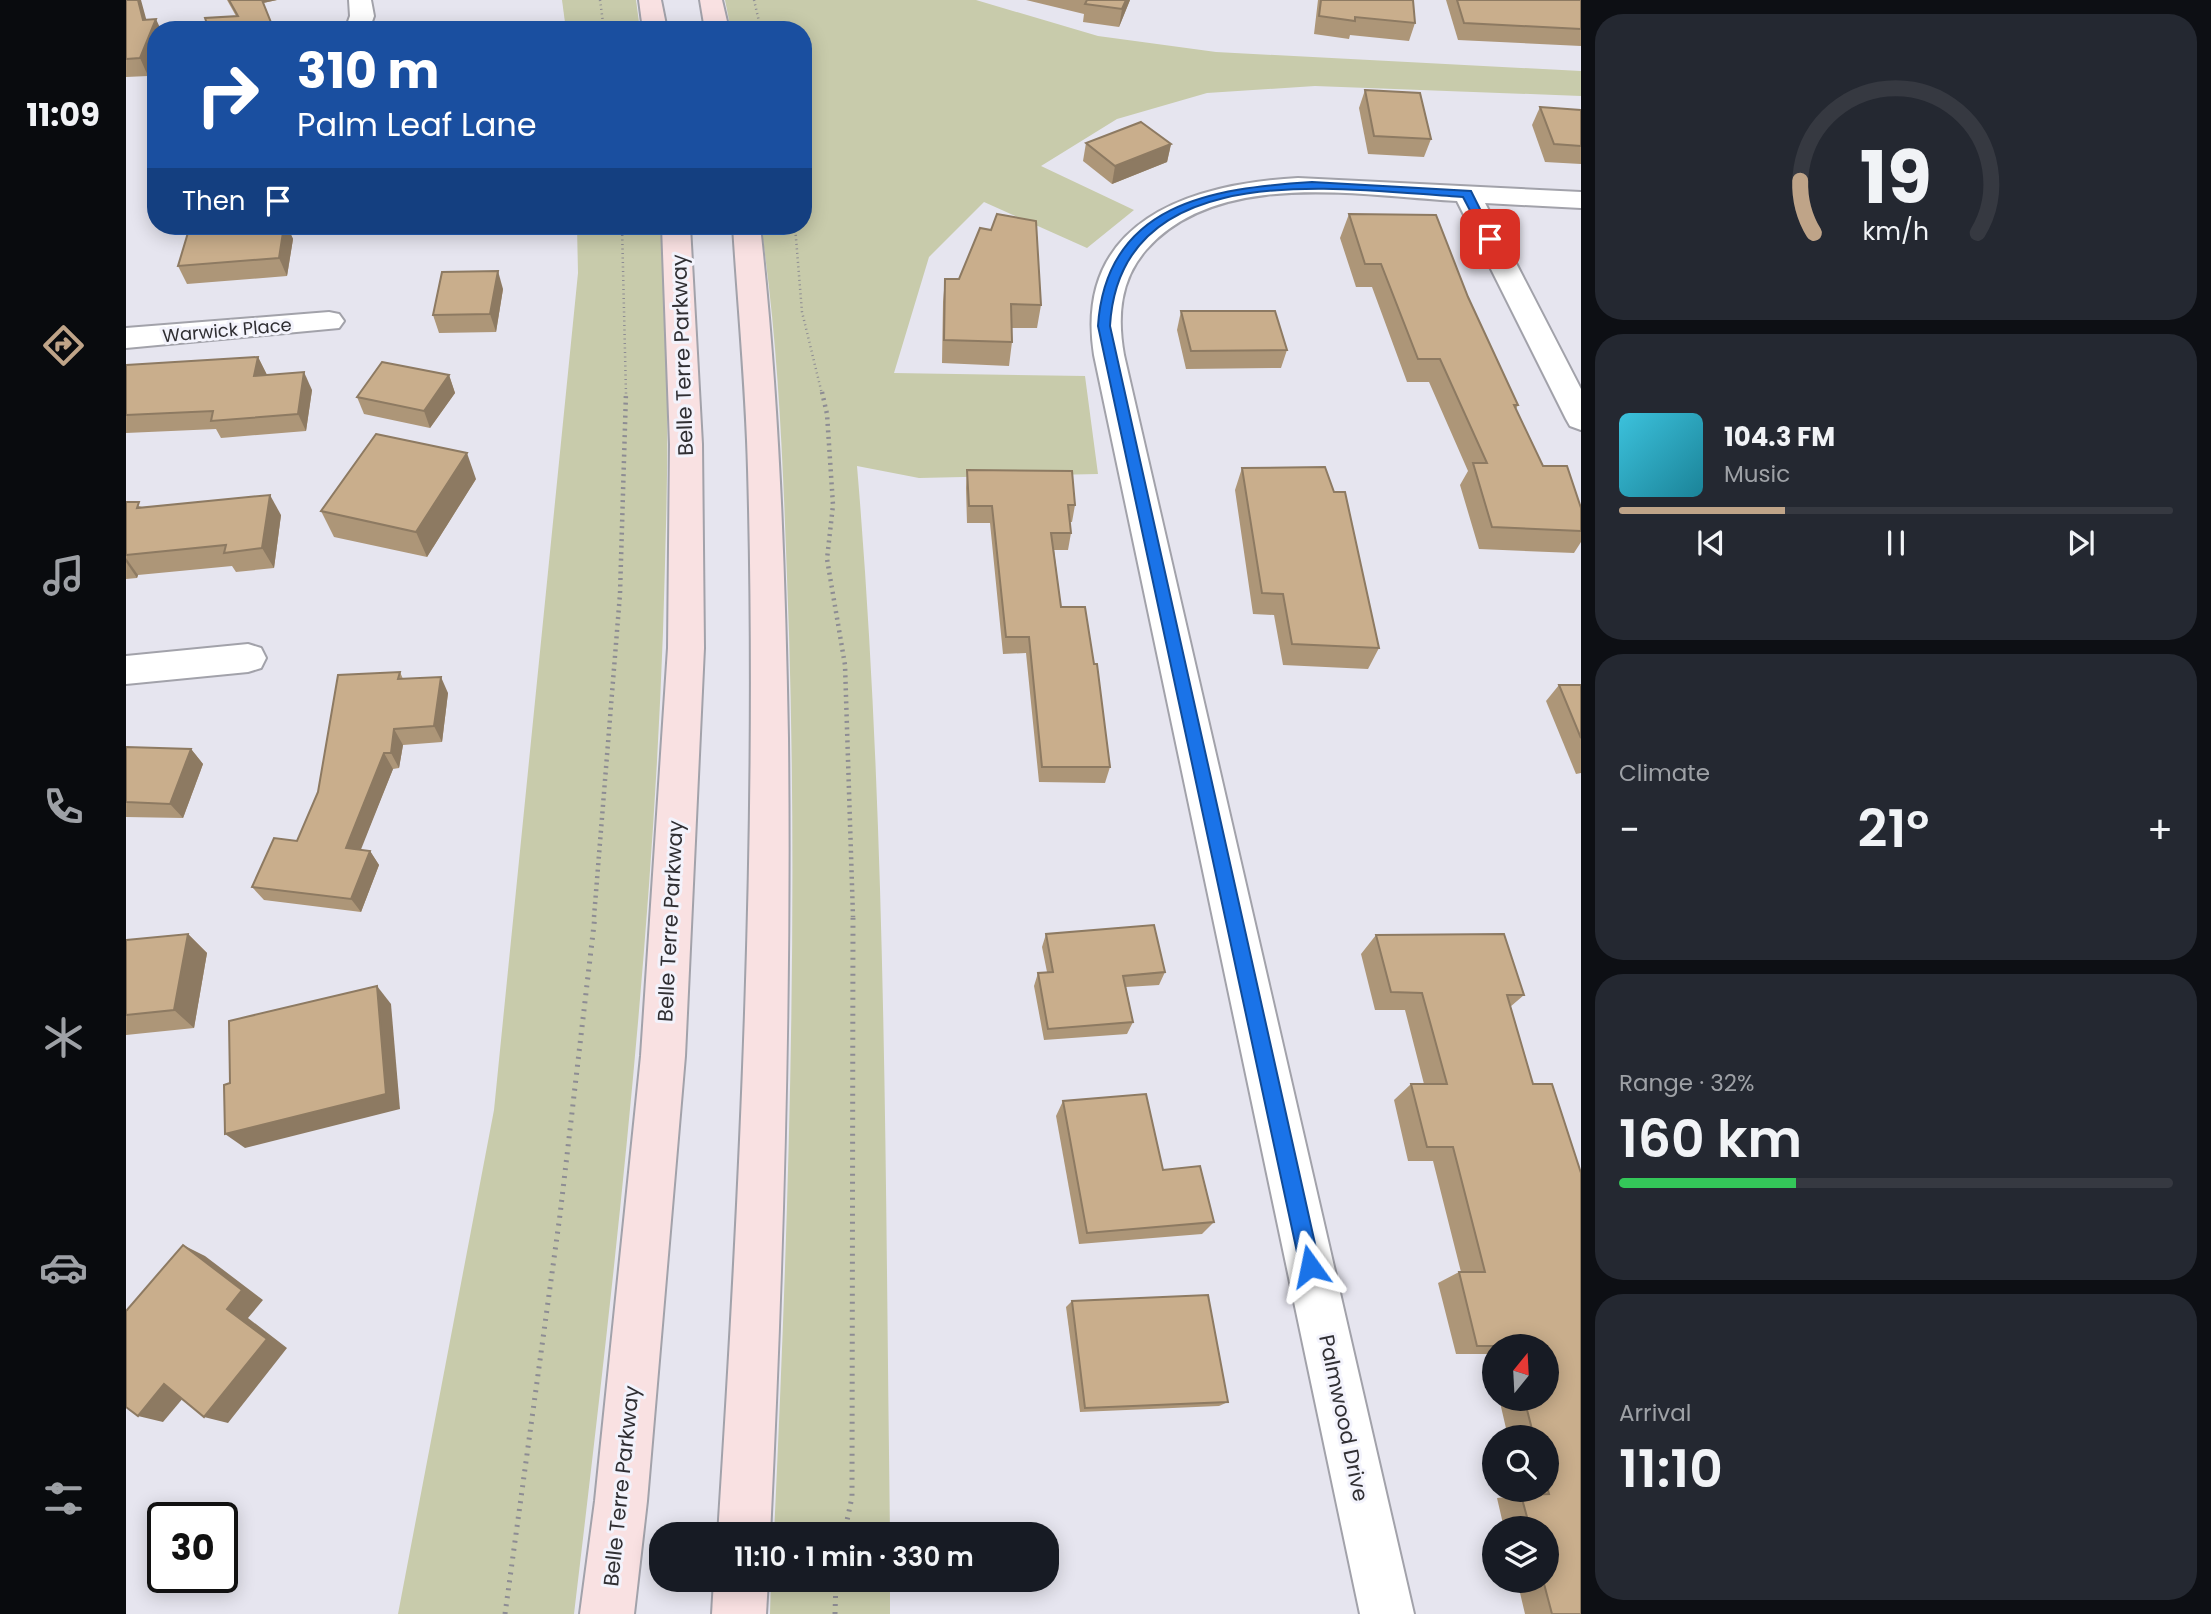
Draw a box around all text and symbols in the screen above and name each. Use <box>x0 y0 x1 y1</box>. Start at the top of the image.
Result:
text: 310 m <box>297 37 439 105</box>
icon: right <box>182 49 273 140</box>
text: 11:09 <box>26 92 100 137</box>
text: Palm Leaf Lane <box>297 102 537 147</box>
text: 19 <box>1860 127 1932 228</box>
icon: arrive <box>259 182 297 220</box>
text: Then <box>182 183 245 219</box>
pin <box>1460 209 1520 269</box>
text: km/h <box>1863 214 1929 249</box>
icon: arrive <box>1471 220 1509 258</box>
street label: Belle Terre Parkway <box>664 254 700 456</box>
street label: Warwick Place <box>161 312 293 348</box>
icon: directions <box>39 321 88 370</box>
text: 104.3 FM <box>1724 419 1835 455</box>
text: Music <box>1724 458 1790 490</box>
icon: previous <box>1692 524 1730 562</box>
icon: pause <box>1877 524 1915 562</box>
icon: next <box>2062 524 2100 562</box>
icon: music <box>39 551 88 600</box>
text: Climate <box>1619 757 1710 789</box>
icon: phone <box>39 782 88 831</box>
text: 21° <box>1858 792 1929 865</box>
text: − <box>1619 803 1640 856</box>
text: + <box>2147 803 2173 856</box>
street label: Belle Terre Parkway <box>650 819 690 1023</box>
icon: climate <box>39 1013 88 1062</box>
text: Range · 32% <box>1619 1067 1754 1099</box>
text: 160 km <box>1619 1102 1802 1175</box>
position arrow <box>1273 1229 1347 1303</box>
icon: car <box>39 1243 88 1292</box>
street label: Palmwood Drive <box>1312 1332 1376 1504</box>
north arrow <box>1482 1334 1559 1410</box>
map controls <box>1482 1334 1559 1593</box>
street label: Belle Terre Parkway <box>596 1384 646 1588</box>
text: Arrival <box>1619 1397 1691 1429</box>
button: search <box>1482 1425 1559 1502</box>
text: 11:10 <box>1619 1432 1723 1505</box>
icon: filters <box>39 1474 88 1523</box>
speed limit sign: 30 <box>147 1502 238 1593</box>
button: layers <box>1482 1516 1559 1593</box>
text: 11:10 · 1 min · 330 m <box>734 1539 974 1575</box>

